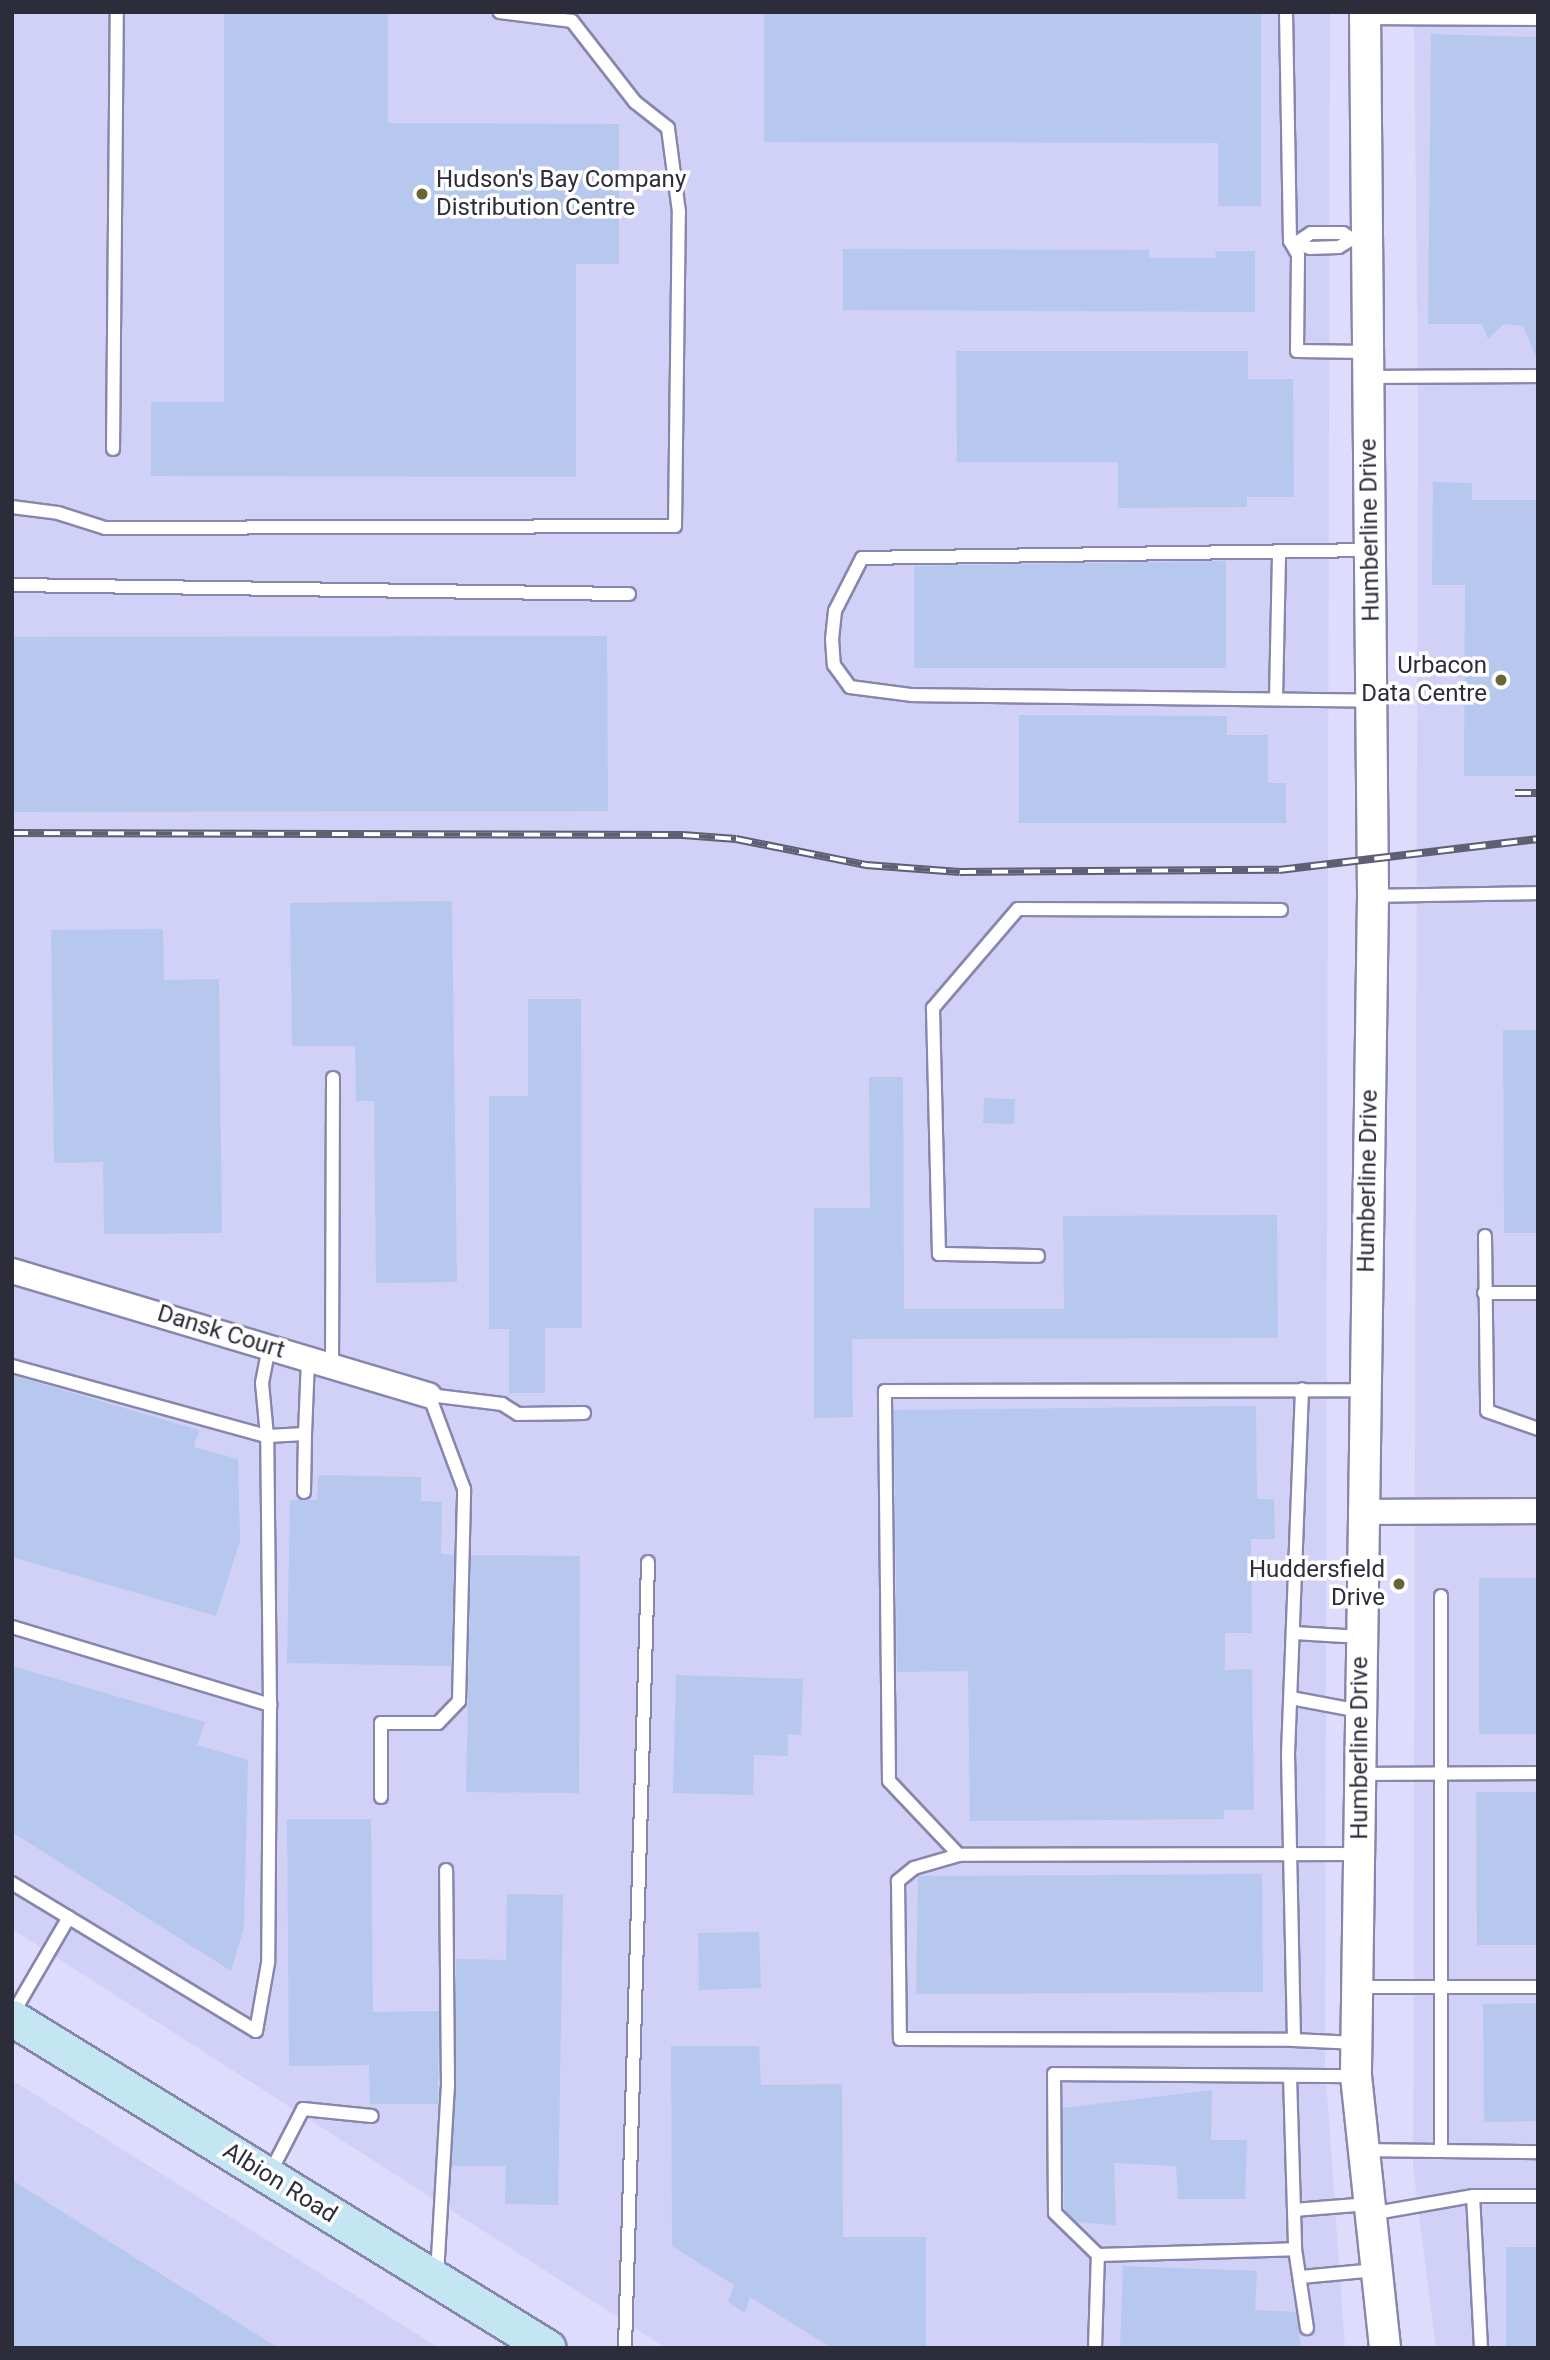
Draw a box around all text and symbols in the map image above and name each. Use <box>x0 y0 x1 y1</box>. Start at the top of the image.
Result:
place label: Hudson's Bay Company Distribution Centre <box>436 166 686 222</box>
marker: Hudson's Bay Company Distribution Centre <box>414 186 430 202</box>
street label: Humberline Drive <box>1354 438 1386 622</box>
place label: Urbacon Data Centre <box>1361 652 1487 708</box>
marker: Urbacon Data Centre <box>1493 672 1509 688</box>
street label: Humberline Drive <box>1352 1089 1384 1273</box>
street label: Dansk Court <box>154 1299 288 1365</box>
place label: Huddersfield Drive <box>1249 1556 1385 1612</box>
marker: Huddersfield Drive <box>1391 1576 1407 1592</box>
street label: Humberline Drive <box>1346 1656 1374 1840</box>
street label: Albion Road <box>218 2137 342 2229</box>

